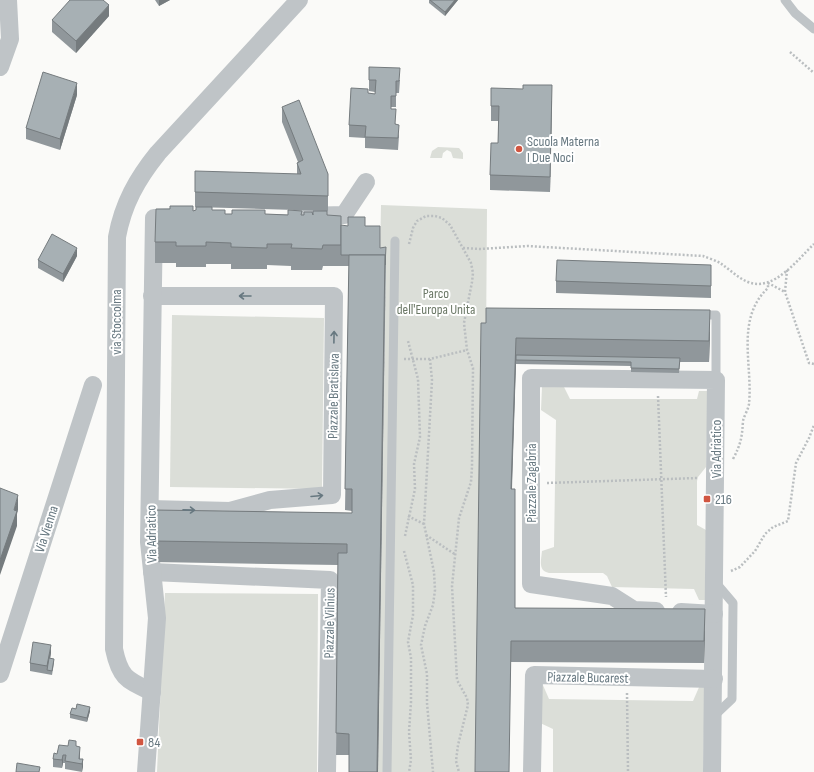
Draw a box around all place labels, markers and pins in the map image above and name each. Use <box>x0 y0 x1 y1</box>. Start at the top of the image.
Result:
place label: Scuola Materna I Due Noci <box>527 133 599 166</box>
marker: Scuola Materna I Due Noci <box>514 144 524 154</box>
place label: 216 <box>715 491 732 508</box>
marker: 216 <box>702 494 712 504</box>
place label: 84 <box>148 734 160 751</box>
marker: 84 <box>135 737 145 747</box>

